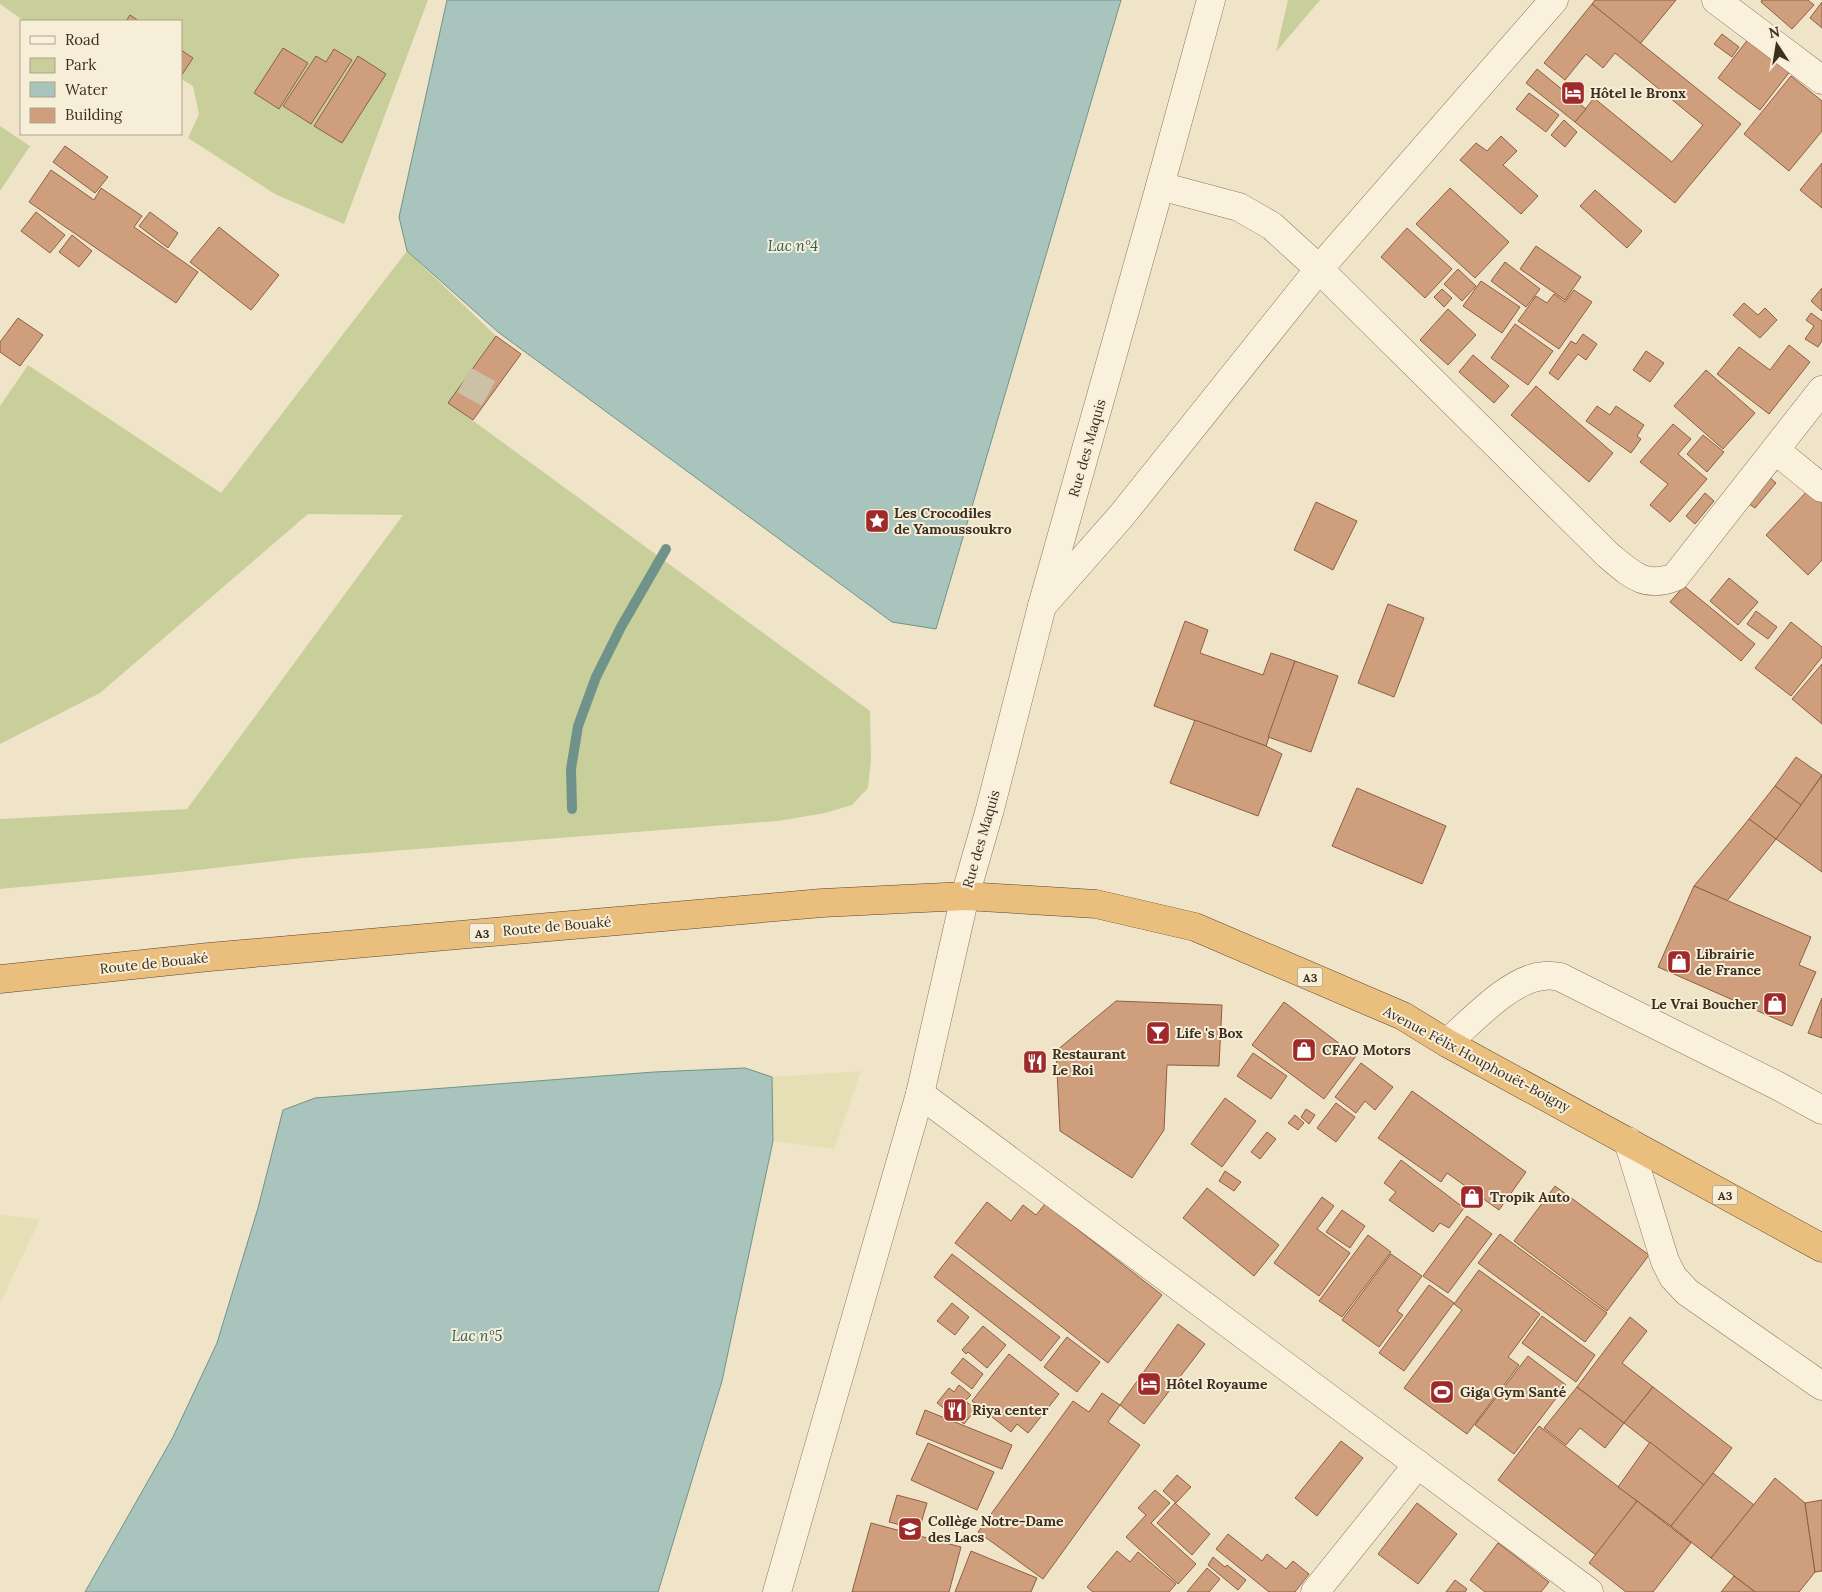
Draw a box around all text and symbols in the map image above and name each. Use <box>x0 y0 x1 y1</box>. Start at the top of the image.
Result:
legend <box>20 20 182 135</box>
north arrow <box>1752 20 1802 70</box>
text: N <box>1767 22 1782 42</box>
text: Road <box>65 30 100 49</box>
text: Park <box>65 55 96 74</box>
text: Water <box>65 80 108 99</box>
hotel icon: Hôtel le Bronx <box>1560 80 1586 106</box>
place label: Hôtel le Bronx <box>1590 84 1686 102</box>
text: Building <box>65 105 123 124</box>
water label: Lac n°4 <box>768 236 818 255</box>
street label: Rue des Maquis <box>1064 397 1110 499</box>
place label: Les Crocodiles de Yamoussoukro <box>894 504 1012 538</box>
place icon: Les Crocodiles de Yamoussoukro <box>864 508 890 534</box>
street label: Rue des Maquis <box>958 788 1004 890</box>
street label: Route de Bouaké <box>502 912 613 940</box>
road number: A3 <box>470 924 494 942</box>
place label: Librairie de France <box>1696 945 1762 979</box>
street label: Route de Bouaké <box>99 948 210 978</box>
shop icon: Librairie de France <box>1666 949 1692 975</box>
road number: A3 <box>1298 968 1322 986</box>
shop icon: Le Vrai Boucher <box>1762 991 1788 1017</box>
place label: Le Vrai Boucher <box>1651 995 1758 1013</box>
street label: Avenue Félix Houphouët-Boigny <box>1379 1001 1574 1116</box>
bar icon: Life 's Box <box>1145 1020 1171 1046</box>
place label: Life 's Box <box>1176 1024 1243 1042</box>
shop icon: CFAO Motors <box>1291 1037 1317 1063</box>
place label: CFAO Motors <box>1322 1041 1411 1059</box>
place label: Restaurant Le Roi <box>1052 1045 1126 1079</box>
restaurant icon: Restaurant Le Roi <box>1022 1049 1048 1075</box>
shop icon: Tropik Auto <box>1459 1184 1485 1210</box>
road number: A3 <box>1712 1186 1738 1204</box>
place label: Tropik Auto <box>1490 1188 1570 1206</box>
water label: Lac n°5 <box>452 1326 503 1345</box>
hotel icon: Hôtel Royaume <box>1136 1371 1162 1397</box>
place label: Hôtel Royaume <box>1166 1375 1268 1393</box>
sports icon: Giga Gym Santé <box>1429 1379 1455 1405</box>
place label: Giga Gym Santé <box>1460 1383 1567 1401</box>
restaurant icon: Riya center <box>942 1397 968 1423</box>
place label: Riya center <box>972 1401 1049 1419</box>
place label: Collège Notre-Dame des Lacs <box>928 1512 1064 1546</box>
school or university icon: Collège Notre-Dame des Lacs <box>897 1516 923 1542</box>

